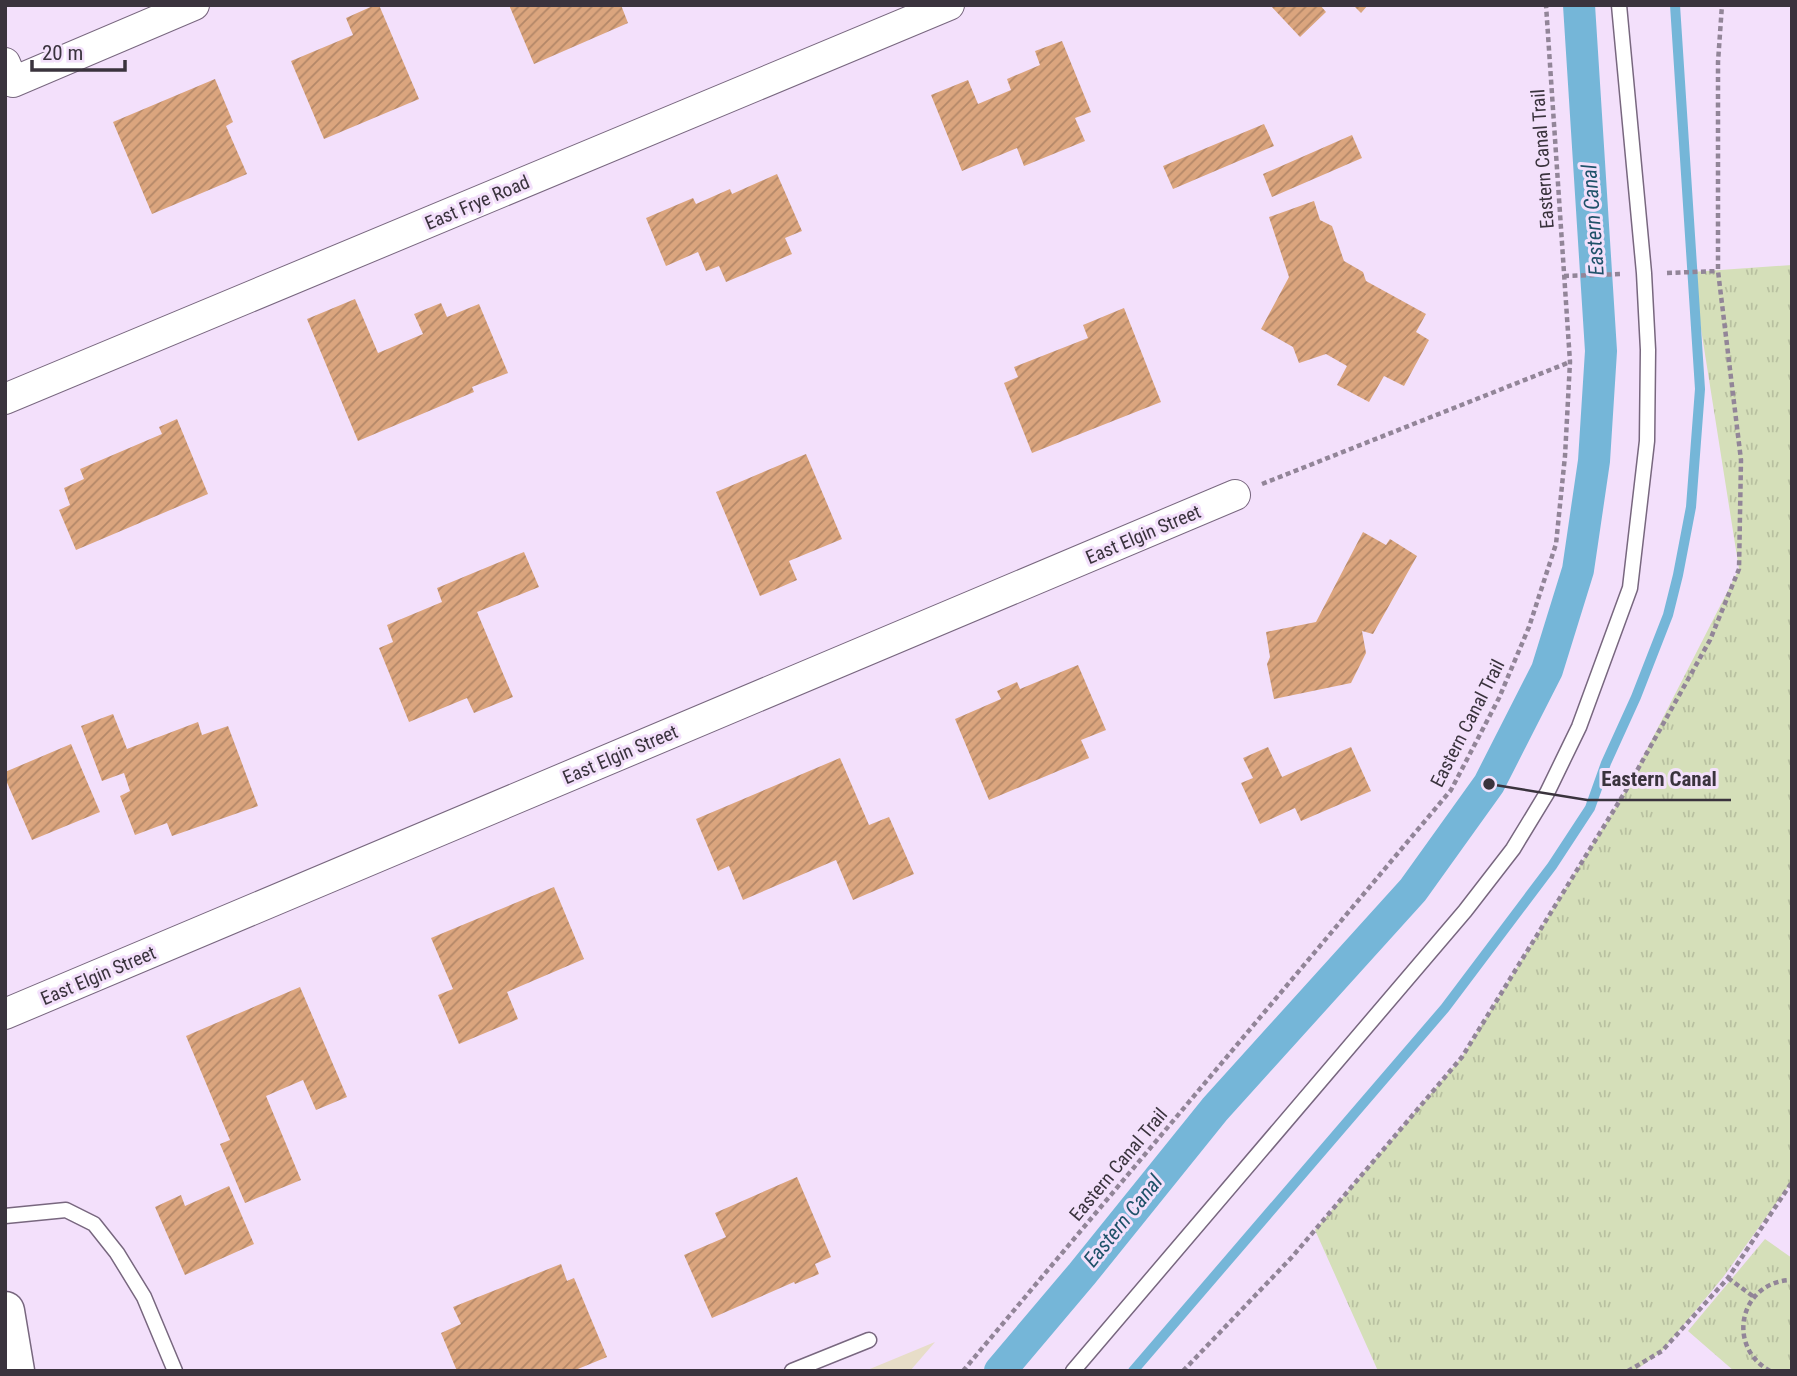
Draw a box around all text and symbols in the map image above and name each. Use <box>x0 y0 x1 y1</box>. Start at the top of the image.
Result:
scale bar <box>32 28 124 72</box>
text: 20 m <box>42 41 83 65</box>
street label: Eastern Canal Trail <box>1526 88 1559 230</box>
water label: Eastern Canal <box>1577 163 1609 276</box>
street label: East Frye Road <box>421 170 533 235</box>
street label: East Elgin Street <box>1082 500 1204 569</box>
street label: Eastern Canal Trail <box>1425 656 1509 791</box>
street label: East Elgin Street <box>559 720 681 789</box>
callout: Eastern Canal <box>1587 758 1731 800</box>
text: Eastern Canal <box>1601 767 1717 791</box>
street label: East Elgin Street <box>37 941 159 1010</box>
street label: Eastern Canal Trail <box>1064 1103 1172 1225</box>
water label: Eastern Canal <box>1078 1170 1168 1272</box>

